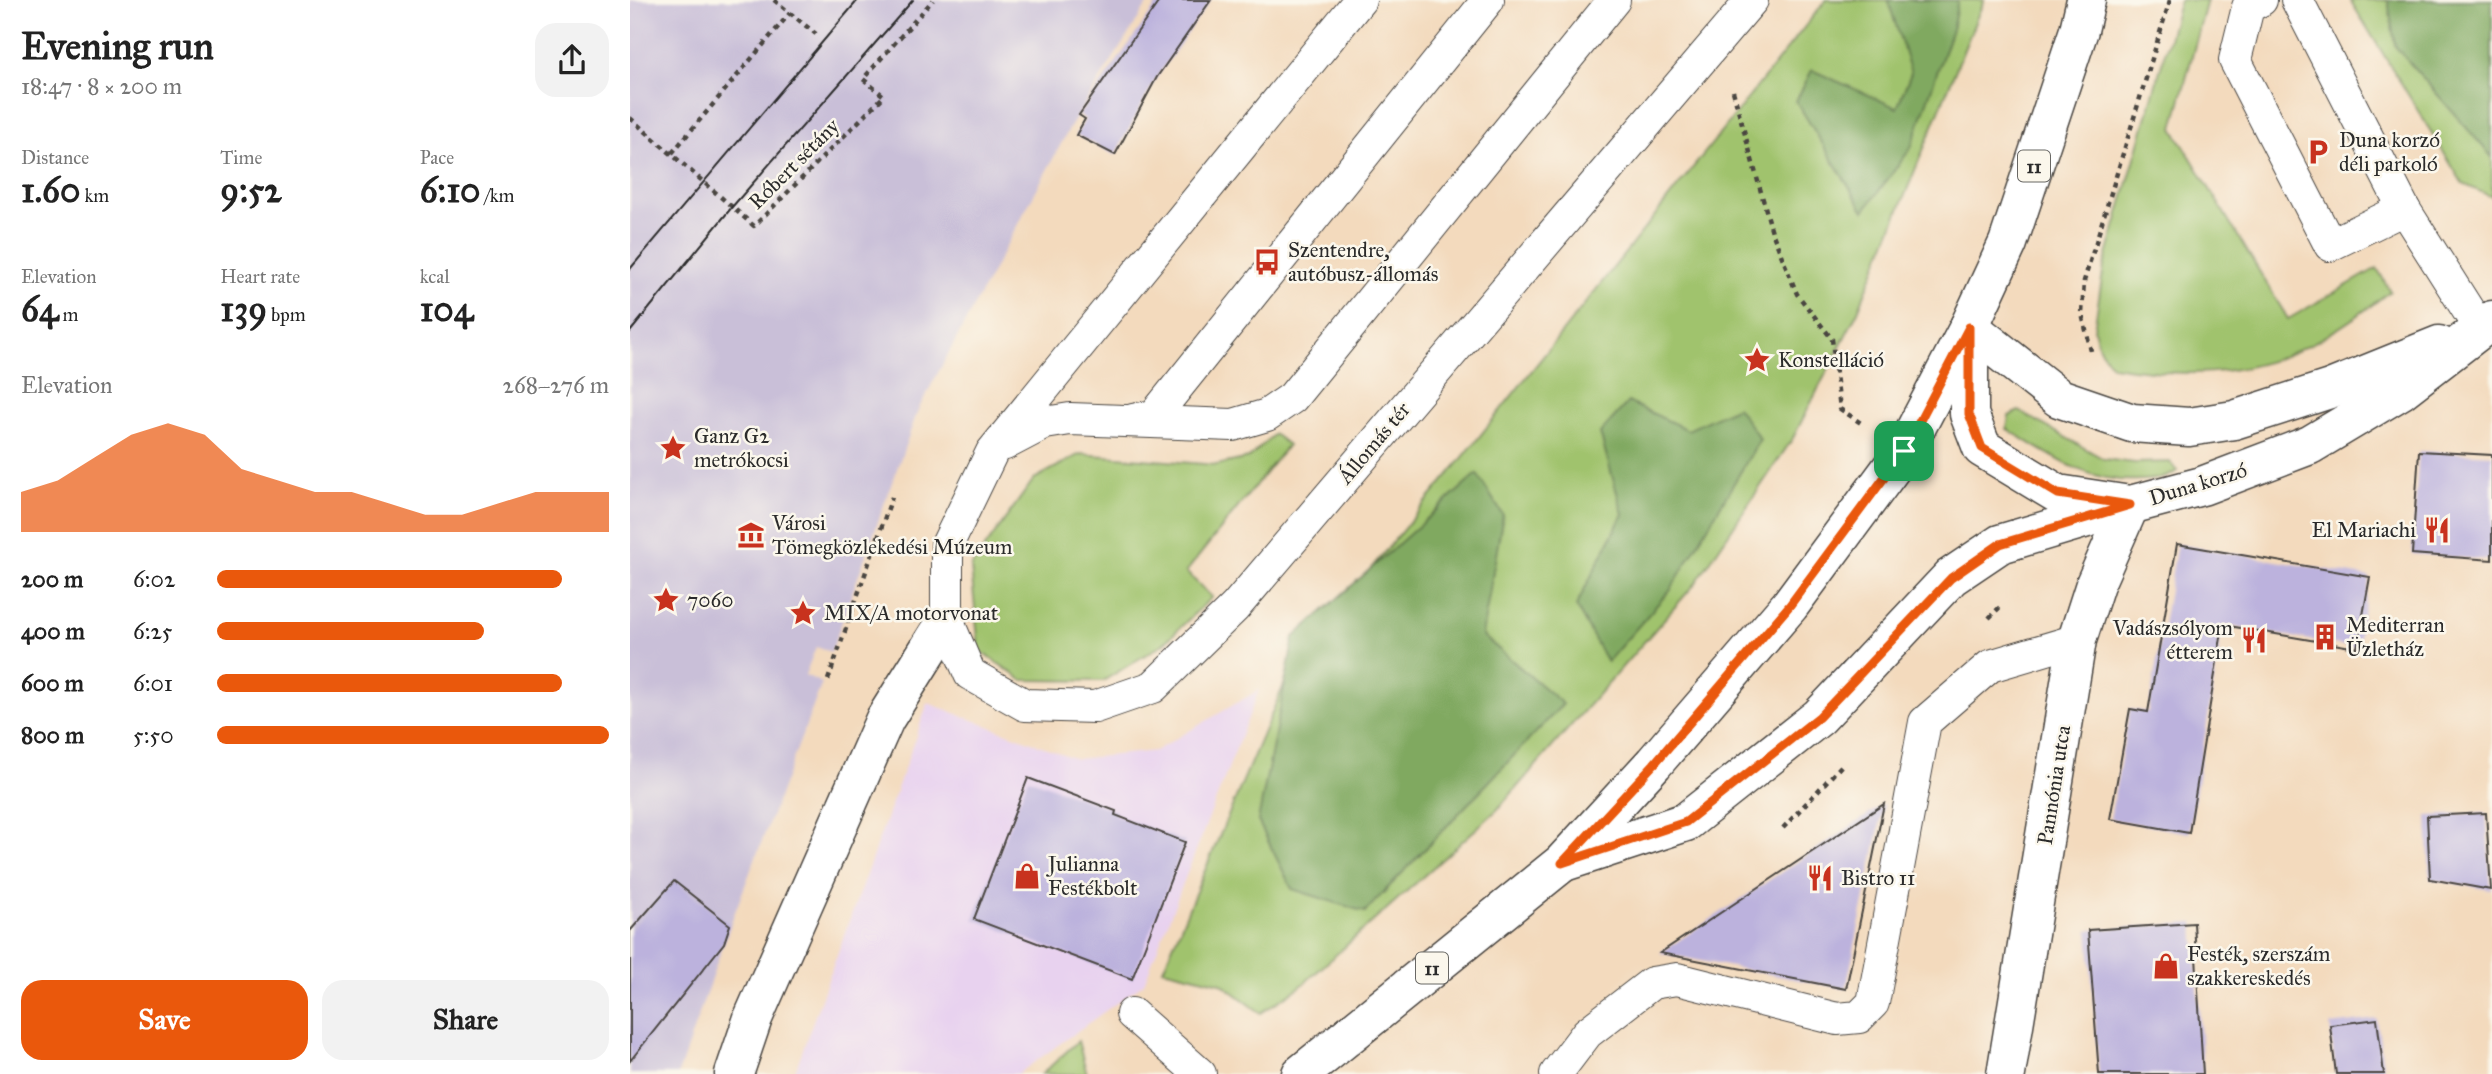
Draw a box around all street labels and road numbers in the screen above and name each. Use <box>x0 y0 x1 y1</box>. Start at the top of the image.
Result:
street label: Róbert sétány <box>743 112 846 215</box>
road number: 11 <box>2018 150 2050 182</box>
street label: Állomás tér <box>1332 397 1416 490</box>
street label: Duna korzó <box>2146 457 2250 511</box>
street label: Pannónia utca <box>2032 723 2076 847</box>
road number: 11 <box>1416 952 1448 984</box>

